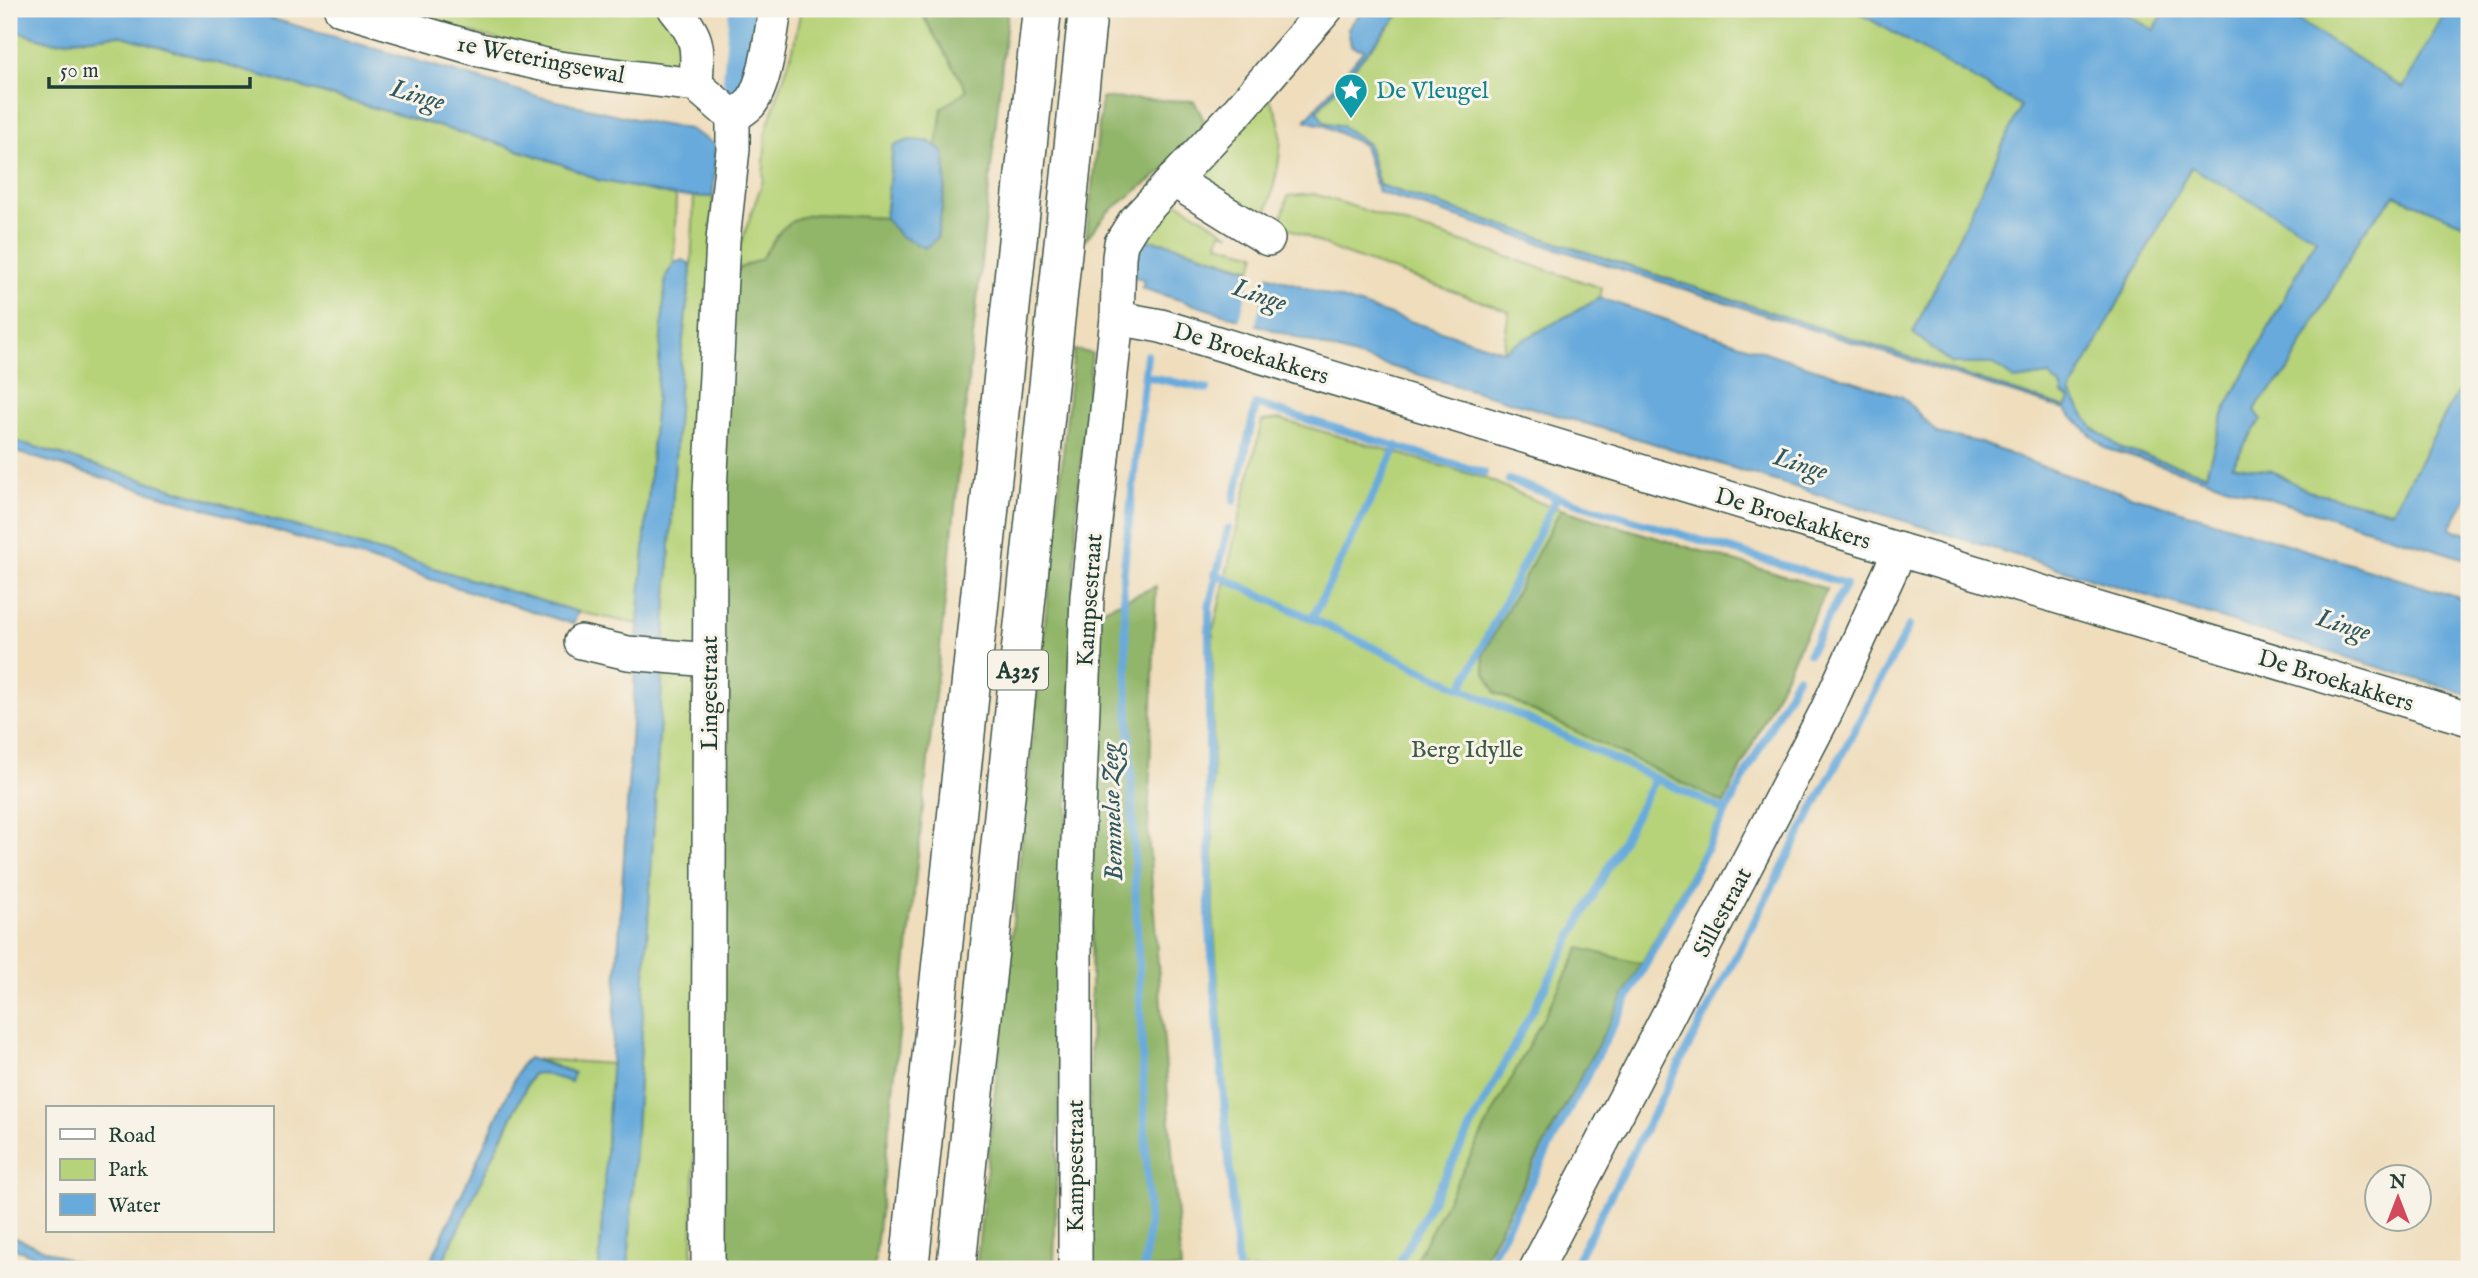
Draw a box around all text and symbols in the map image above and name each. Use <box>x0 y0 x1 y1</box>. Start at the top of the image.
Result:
street label: 1e Weteringsewal <box>454 29 628 92</box>
scale bar <box>49 46 250 90</box>
text: 50 m <box>60 58 99 85</box>
place icon: De Vleugel <box>1332 71 1370 120</box>
water label: Linge <box>385 72 449 120</box>
place label: De Vleugel <box>1376 76 1489 107</box>
water label: Linge <box>1227 271 1291 321</box>
street label: De Broekakkers <box>1169 316 1332 393</box>
water label: Linge <box>1768 440 1832 489</box>
street label: De Broekakkers <box>1711 481 1874 558</box>
street label: Kampsestraat <box>1070 533 1111 668</box>
water label: Linge <box>2311 601 2375 650</box>
street label: Lingestraat <box>695 636 726 750</box>
street label: De Broekakkers <box>2254 643 2417 720</box>
road number: A325 <box>988 650 1048 690</box>
park label: Berg Idylle <box>1411 735 1523 766</box>
water label: Bemmelse Zeeg <box>1094 741 1132 882</box>
street label: Sillestraat <box>1687 862 1760 963</box>
street label: Kampsestraat <box>1061 1099 1092 1233</box>
legend <box>46 1106 273 1232</box>
text: Road <box>108 1123 156 1150</box>
text: Park <box>108 1157 149 1184</box>
north arrow <box>2362 1162 2432 1232</box>
text: N <box>2389 1171 2407 1195</box>
text: Water <box>108 1193 161 1220</box>

